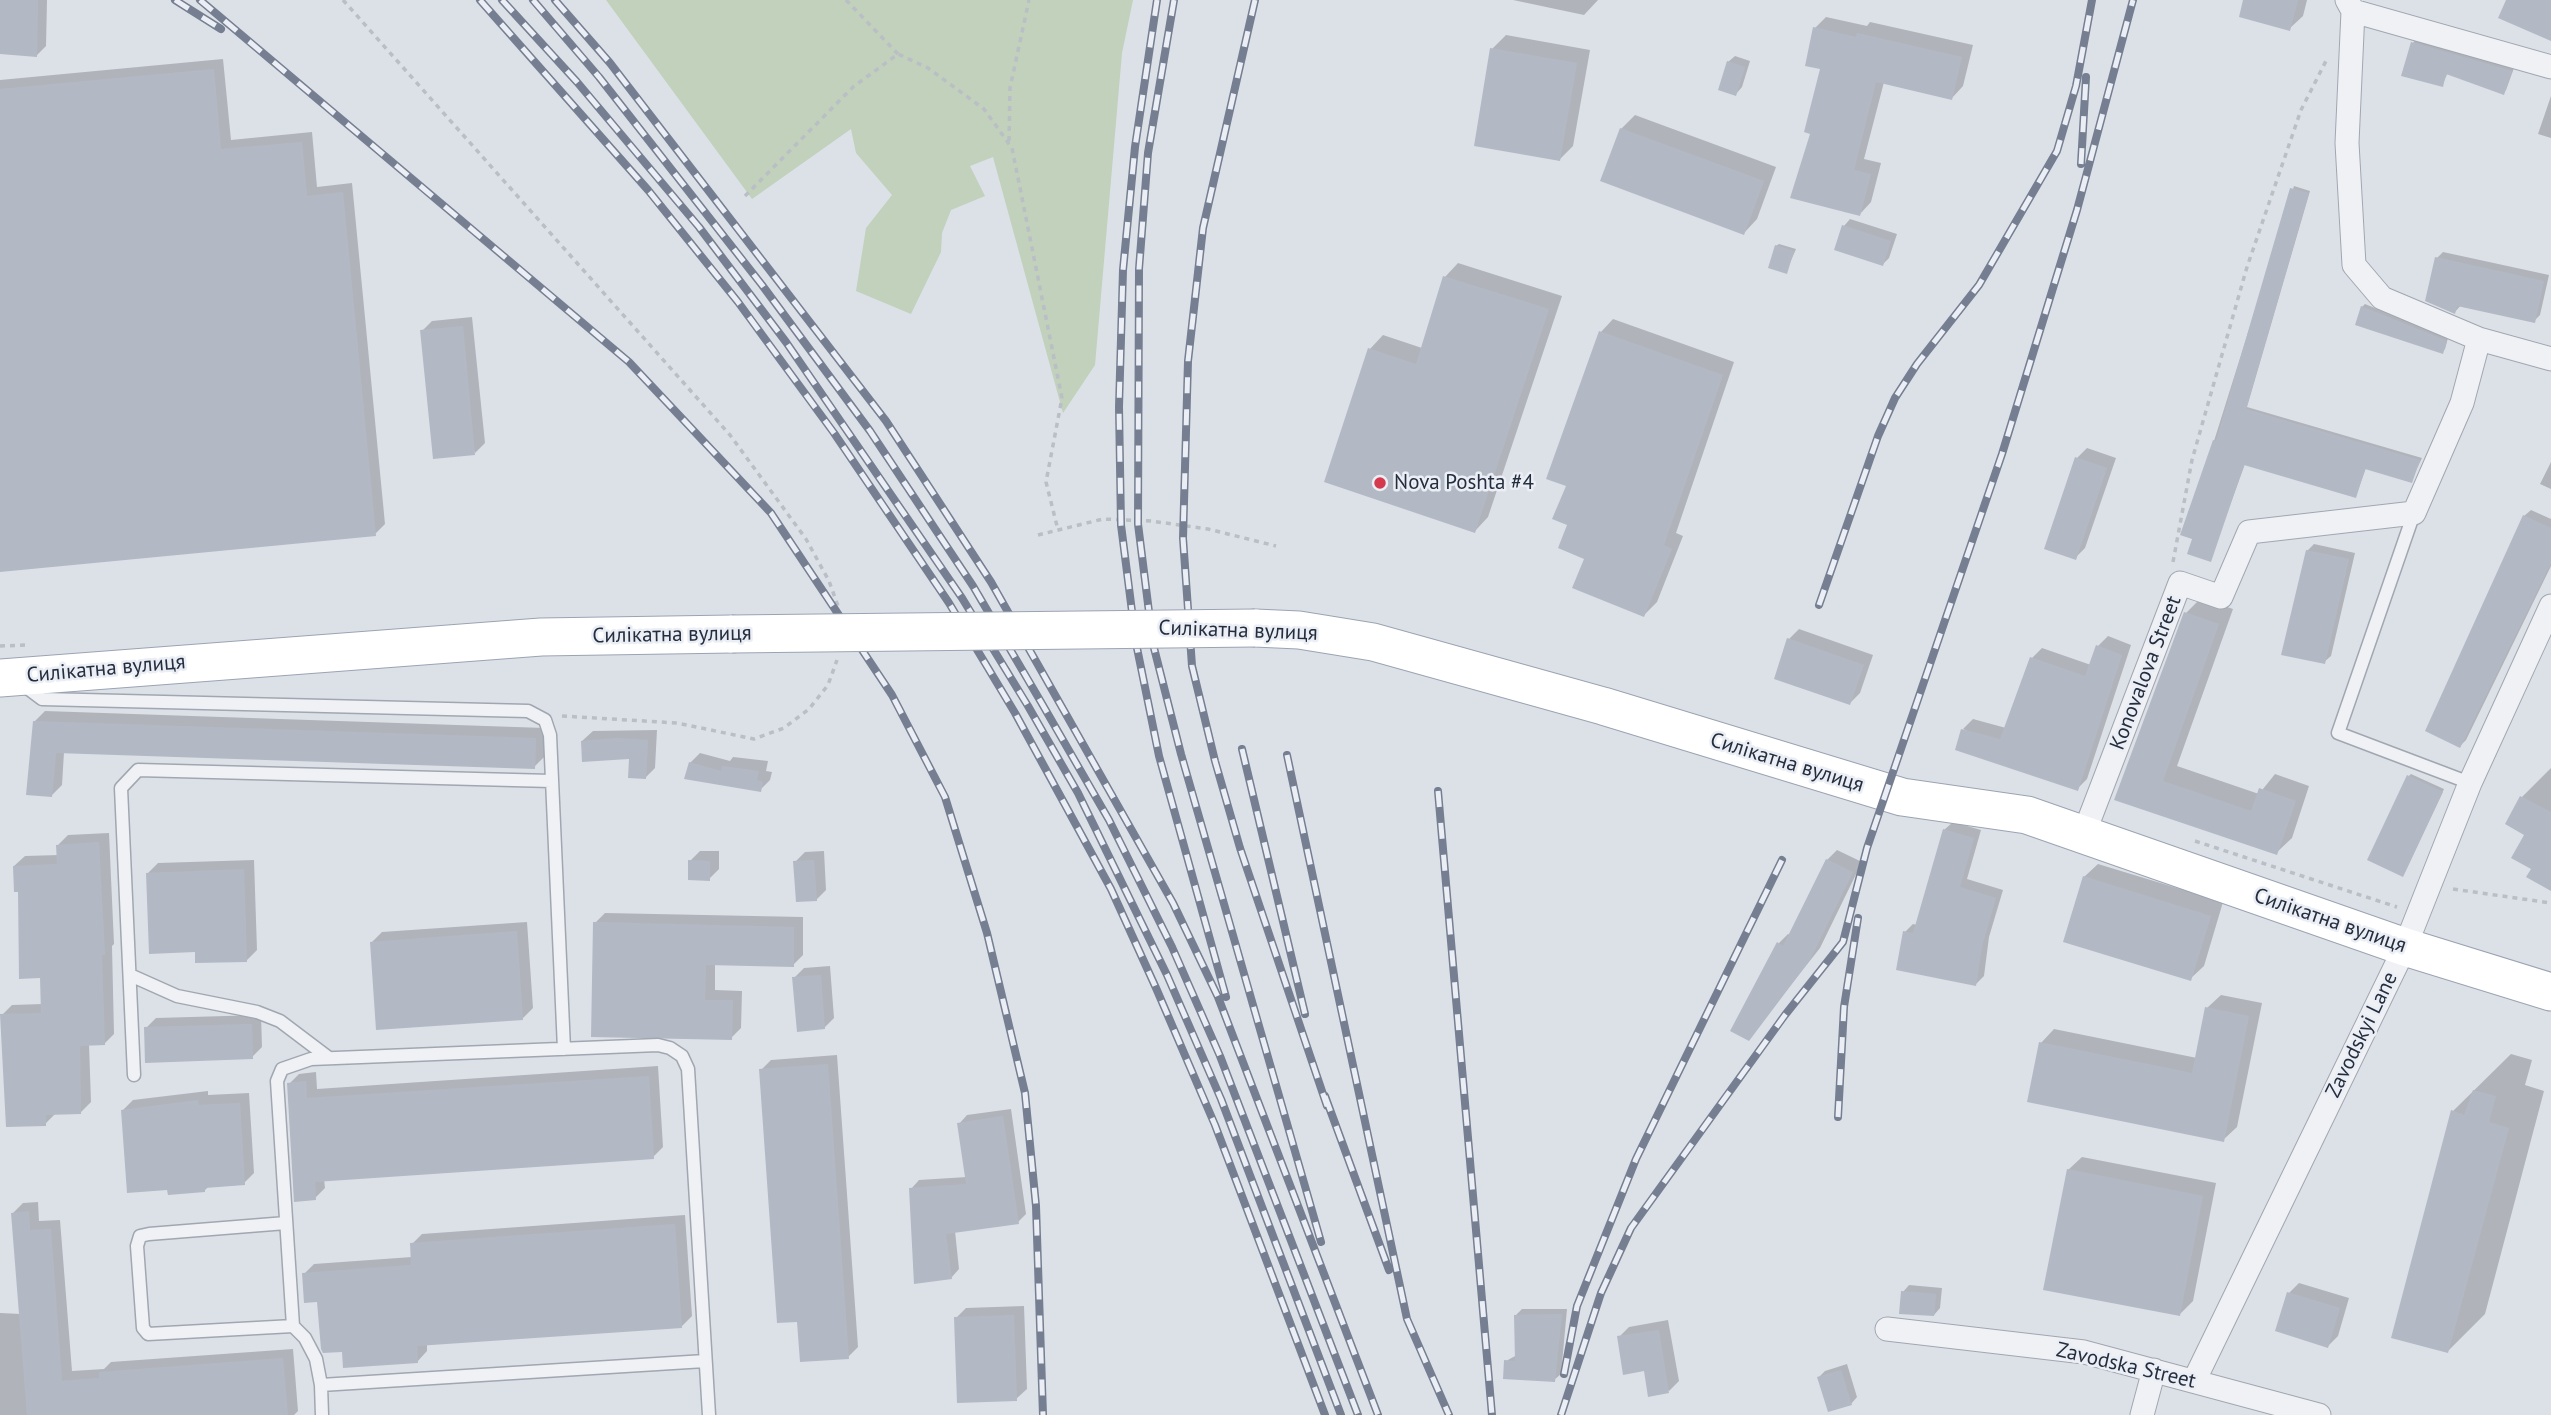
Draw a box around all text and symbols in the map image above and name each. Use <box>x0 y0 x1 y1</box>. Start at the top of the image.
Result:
place label: Nova Poshta #4 <box>1394 470 1534 496</box>
marker: Nova Poshta #4 <box>1372 475 1388 491</box>
street label: Konovalova Street <box>2105 592 2187 754</box>
street label: Силікатна вулиця <box>1158 616 1318 646</box>
street label: Силікатна вулиця <box>592 621 752 649</box>
street label: Силікатна вулиця <box>26 650 186 688</box>
street label: Силікатна вулиця <box>1707 728 1867 798</box>
street label: Силікатна вулиця <box>2251 883 2409 959</box>
street label: Zavodskyi Lane <box>2321 968 2403 1102</box>
street label: Zavodska Street <box>2054 1338 2198 1394</box>

